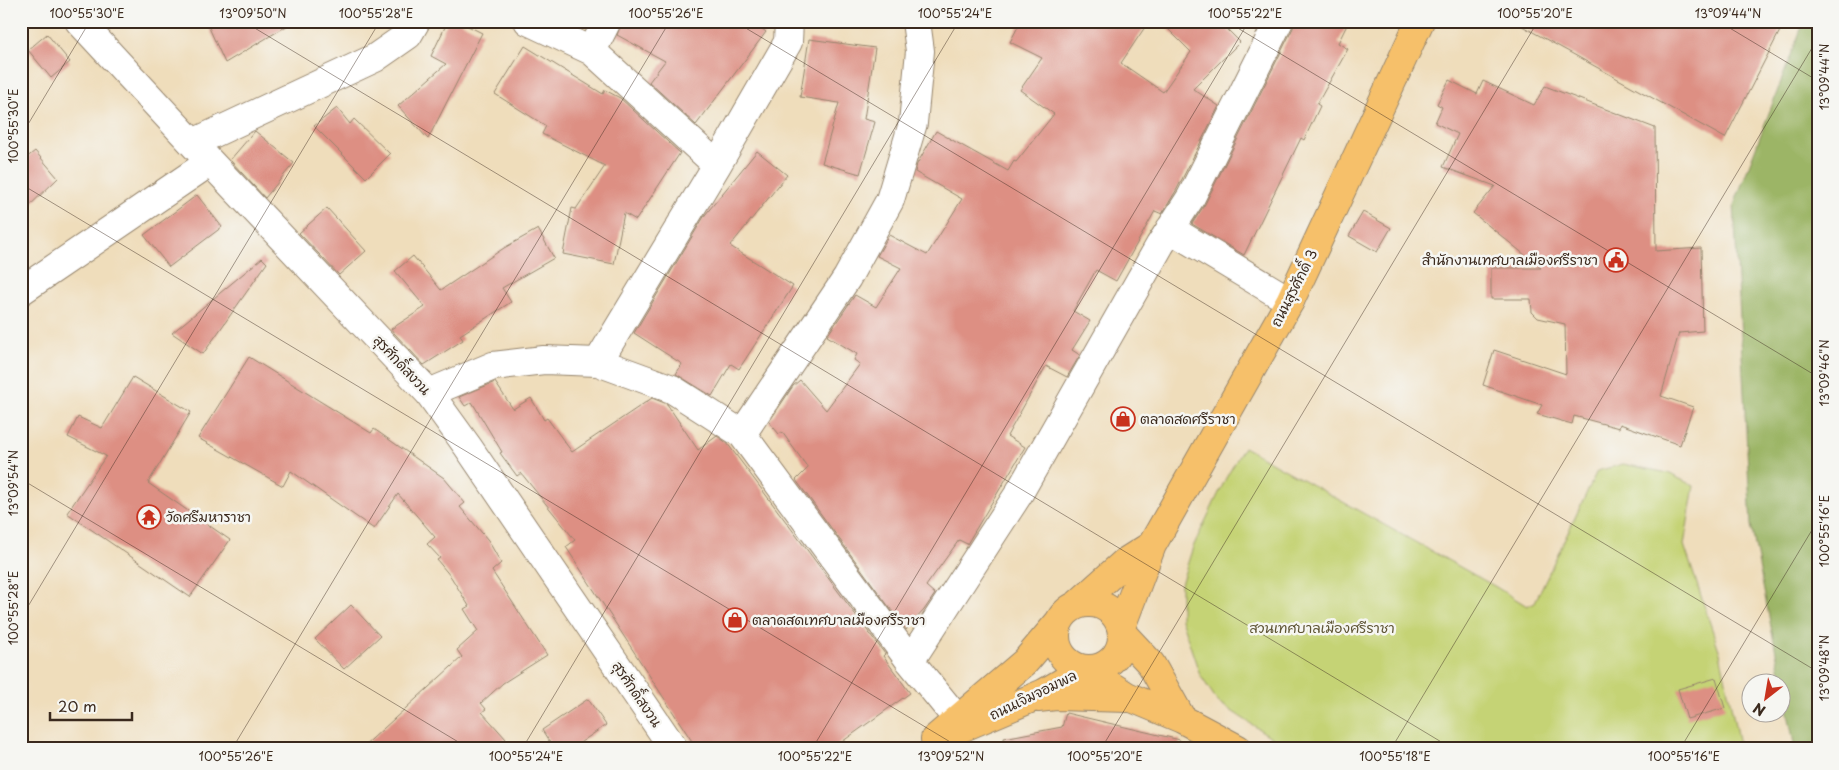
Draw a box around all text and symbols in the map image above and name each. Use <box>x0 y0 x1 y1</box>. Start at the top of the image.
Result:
text: 100°55'30"E <box>49 4 125 22</box>
text: 13°09'50"N <box>219 4 287 22</box>
text: 100°55'28"E <box>339 4 413 22</box>
text: 100°55'26"E <box>629 4 703 22</box>
text: 100°55'24"E <box>918 4 992 22</box>
text: 100°55'22"E <box>1208 4 1282 22</box>
text: 100°55'20"E <box>1497 4 1573 22</box>
text: 13°09'44"N <box>1695 4 1761 22</box>
text: 13°09'44"N <box>1815 44 1833 110</box>
text: 100°55'30"E <box>4 88 22 164</box>
street label: ถนนสุรศักดิ์ 3 <box>1265 245 1322 330</box>
public building icon: สำนักงานเทศบาลเมืองศรีราชา <box>1603 247 1629 273</box>
place label: สำนักงานเทศบาลเมืองศรีราชา <box>1422 249 1598 270</box>
street label: สุรศักดิ์สงวน <box>369 329 436 400</box>
text: 13°09'46"N <box>1815 339 1833 407</box>
shop icon: ตลาดสดศรีราชา <box>1110 406 1136 432</box>
place label: ตลาดสดศรีราชา <box>1140 408 1236 429</box>
text: 13°09'54"N <box>4 450 22 516</box>
text: 100°55'16"E <box>1815 495 1833 567</box>
temple icon: วัดศรีมหาราชา <box>136 504 162 530</box>
place label: วัดศรีมหาราชา <box>166 506 251 527</box>
text: 100°55'28"E <box>4 571 22 645</box>
shop icon: ตลาดสดเทศบาลเมืองศรีราชา <box>722 607 748 633</box>
place label: ตลาดสดเทศบาลเมืองศรีราชา <box>752 609 925 630</box>
park label: สวนเทศบาลเมืองศรีราชา <box>1249 617 1395 638</box>
text: 13°09'48"N <box>1815 635 1833 701</box>
street label: สุรศักดิ์สงวน <box>608 656 668 731</box>
street label: ถนนเจิมจอมพล <box>986 664 1080 725</box>
north arrow <box>1742 672 1792 722</box>
scale bar <box>50 690 132 722</box>
text: 20 m <box>58 694 97 717</box>
text: N <box>1749 698 1769 721</box>
text: 100°55'26"E <box>199 747 273 765</box>
text: 100°55'24"E <box>489 747 563 765</box>
text: 100°55'22"E <box>778 747 852 765</box>
text: 13°09'52"N <box>918 747 984 765</box>
text: 100°55'20"E <box>1067 747 1143 765</box>
text: 100°55'18"E <box>1359 747 1431 765</box>
text: 100°55'16"E <box>1648 747 1720 765</box>

